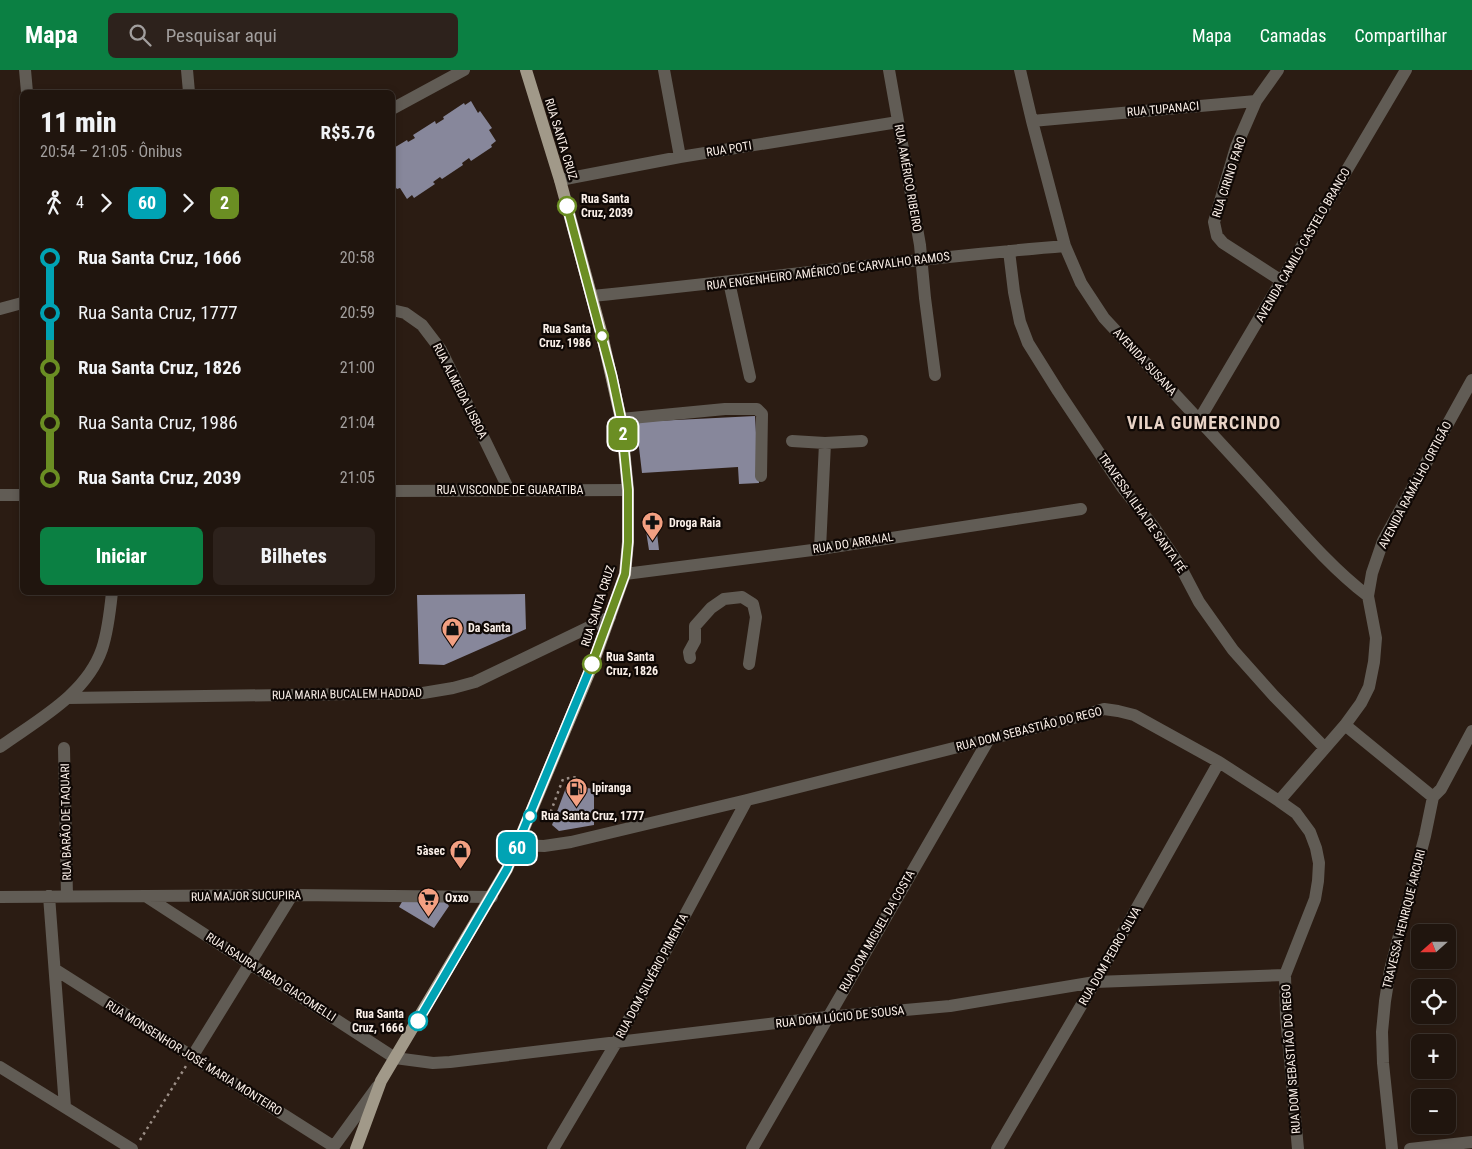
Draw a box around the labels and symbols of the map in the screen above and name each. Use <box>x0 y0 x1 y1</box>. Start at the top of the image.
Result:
street label: RUA SANTA CRUZ <box>542 96 580 182</box>
street label: RUA TUPANACI <box>1126 99 1200 119</box>
street label: RUA AMÉRICO RIBEIRO <box>892 123 925 233</box>
street label: RUA CIRINO FARO <box>1209 135 1249 219</box>
street label: RUA POTI <box>705 139 753 159</box>
street label: AVENIDA CAMILO CASTELO BRANCO <box>1253 165 1353 325</box>
place label: Rua Santa Cruz, 2039 <box>581 192 633 220</box>
marker: Rua Santa Cruz, 2039 <box>557 196 577 216</box>
street label: RUA ENGENHEIRO AMÉRICO DE CARVALHO RAMOS <box>705 248 950 293</box>
place label: Rua Santa Cruz, 1986 <box>539 322 591 350</box>
street label: AVENIDA SUSANA <box>1110 326 1180 398</box>
marker: Rua Santa Cruz, 1986 <box>595 329 609 343</box>
street label: RUA ALMEIDA LISBOA <box>430 341 490 441</box>
district label: VILA GUMERCINDO <box>1127 412 1281 433</box>
line badge: 2 <box>607 418 639 450</box>
street label: AVENIDA RAMÁLHO ORTIGÃO <box>1374 418 1455 551</box>
street label: TRAVESSA ILHA DE SANTA FÉ <box>1095 450 1190 576</box>
street label: RUA VISCONDE DE GUARATIBA <box>436 483 584 497</box>
pharmacy icon: Droga Raia <box>641 511 665 542</box>
place label: Droga Raia <box>669 516 721 530</box>
street label: RUA DO ARRAIAL <box>812 530 895 556</box>
street label: RUA SANTA CRUZ <box>578 564 618 648</box>
shop icon: Da Santa <box>440 616 464 647</box>
place label: Da Santa <box>468 621 511 635</box>
place label: Rua Santa Cruz, 1826 <box>606 650 658 678</box>
marker: Rua Santa Cruz, 1826 <box>582 654 602 674</box>
street label: RUA MARIA BUCALEM HADDAD <box>272 686 422 702</box>
street label: RUA DOM SEBASTIÃO DO REGO <box>954 702 1103 754</box>
street label: RUA BARÃO DE TAQUARI <box>56 763 74 881</box>
fuel station icon: Ipiranga <box>564 776 588 807</box>
place label: Ipiranga <box>592 781 632 795</box>
marker: Rua Santa Cruz, 1777 <box>523 809 537 823</box>
place label: Rua Santa Cruz, 1777 <box>541 809 644 823</box>
line badge: 60 <box>494 832 540 864</box>
shop icon: 5àsec <box>449 839 473 870</box>
place label: 5àsec <box>417 844 445 858</box>
street label: TRAVESSA HENRIQUE ARCURI <box>1380 848 1428 990</box>
street label: RUA DOM MIGUEL DA COSTA <box>836 868 918 994</box>
supermarket icon: Oxxo <box>417 886 441 917</box>
street label: RUA MAJOR SUCUPIRA <box>191 888 301 904</box>
place label: Oxxo <box>445 891 469 905</box>
street label: RUA DOM PEDRO SILVA <box>1076 904 1144 1008</box>
street label: RUA DOM SILVÉRIO PIMENTA <box>612 911 691 1041</box>
north arrow <box>1411 924 1456 969</box>
street label: RUA ISAURA ABAD GIACOMELLI <box>203 930 339 1024</box>
street label: RUA DOM SEBASTIÃO DO REGO <box>1277 984 1303 1134</box>
street label: RUA MONSENHOR JOSÉ MARIA MONTEIRO <box>103 997 285 1118</box>
street label: RUA DOM LÚCIO DE SOUSA <box>775 1002 905 1031</box>
place label: Rua Santa Cruz, 1666 <box>352 1007 404 1035</box>
marker: Rua Santa Cruz, 1666 <box>408 1011 428 1031</box>

